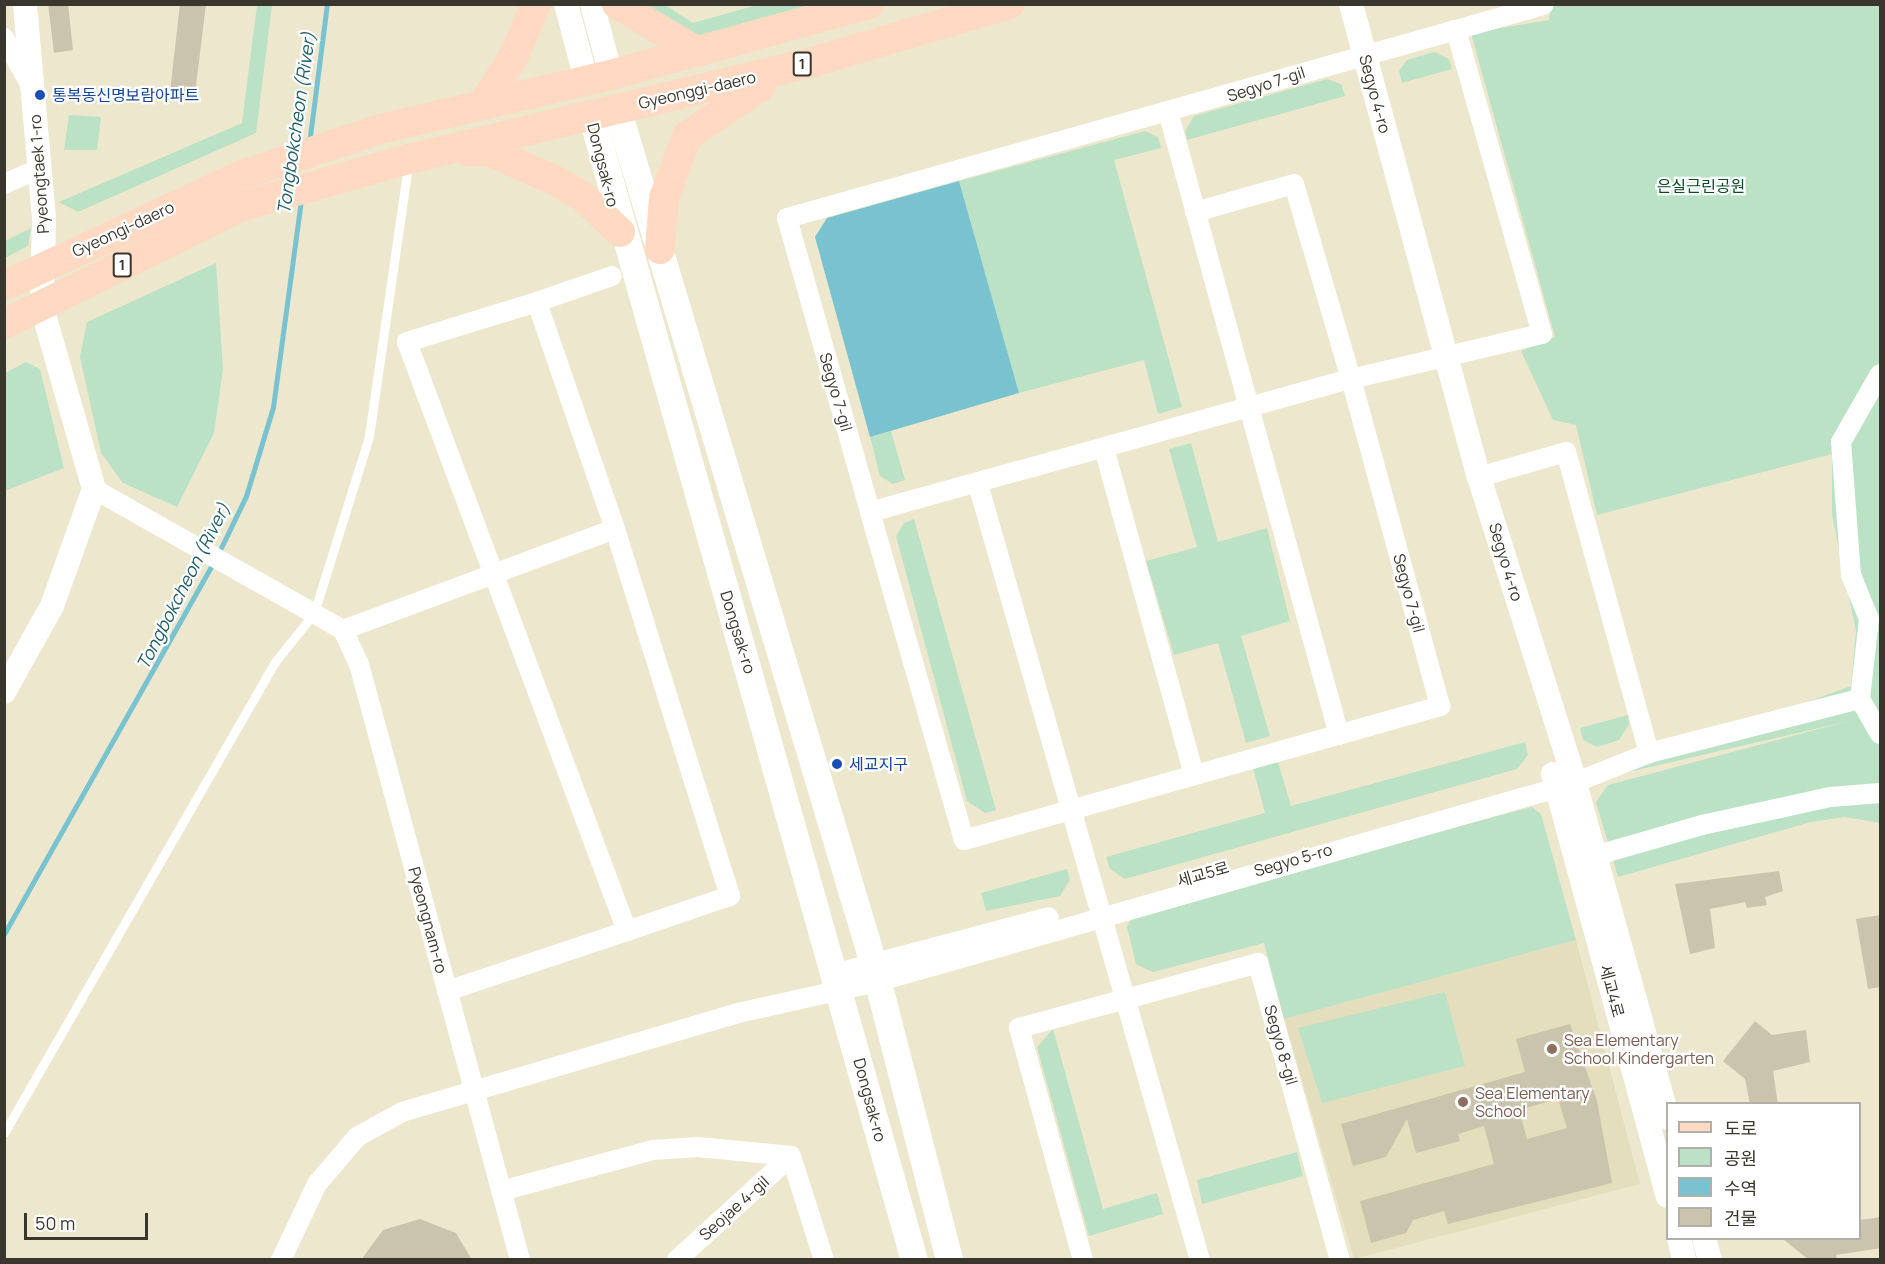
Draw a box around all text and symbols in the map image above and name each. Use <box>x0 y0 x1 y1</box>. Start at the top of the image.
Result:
water label: Tongbokcheon (River) <box>273 31 319 215</box>
road number: 1 <box>792 52 812 76</box>
street label: Segyo 4-ro <box>1355 53 1395 135</box>
street label: Segyo 7-gil <box>1225 62 1307 106</box>
street label: Gyeonggi-daero <box>636 67 758 113</box>
place label: 통복동신명보람아파트 <box>52 85 199 105</box>
marker: 통복동신명보람아파트 <box>33 88 47 102</box>
street label: Pyeongtaek 1-ro <box>25 114 53 234</box>
street label: Dongsak-ro <box>583 121 623 209</box>
park label: 은실근린공원 <box>1657 176 1745 196</box>
street label: Gyeongi-daero <box>69 197 177 261</box>
road number: 1 <box>112 253 132 277</box>
street label: Segyo 7-gil <box>816 350 856 434</box>
water label: Tongbokcheon (River) <box>132 499 234 673</box>
street label: Segyo 4-ro <box>1485 521 1527 603</box>
street label: Segyo 7-gil <box>1389 551 1429 635</box>
street label: Dongsak-ro <box>716 588 760 676</box>
place label: 세교지구 <box>849 754 908 774</box>
marker: 세교지구 <box>830 757 844 771</box>
street label: Segyo 5-ro <box>1252 840 1334 880</box>
street label: 세교5로 <box>1175 857 1231 891</box>
street label: Pyeongnam-ro <box>405 865 451 975</box>
street label: 세교4로 <box>1596 963 1628 1019</box>
street label: Segyo 8-gil <box>1260 1003 1302 1087</box>
place label: Sea Elementary School Kindergarten <box>1564 1030 1714 1068</box>
marker: Sea Elementary School Kindergarten <box>1545 1042 1559 1056</box>
street label: Dongsak-ro <box>850 1056 890 1144</box>
place label: Sea Elementary School <box>1475 1083 1590 1121</box>
marker: Sea Elementary School <box>1456 1095 1470 1109</box>
legend <box>1666 1102 1861 1240</box>
text: 도로 <box>1724 1116 1757 1140</box>
text: 공원 <box>1724 1146 1757 1170</box>
street label: Seojae 4-gil <box>695 1172 773 1244</box>
text: 수역 <box>1724 1176 1757 1200</box>
scale bar <box>27 1201 152 1239</box>
text: 건물 <box>1724 1206 1757 1230</box>
text: 50 m <box>35 1211 75 1235</box>

